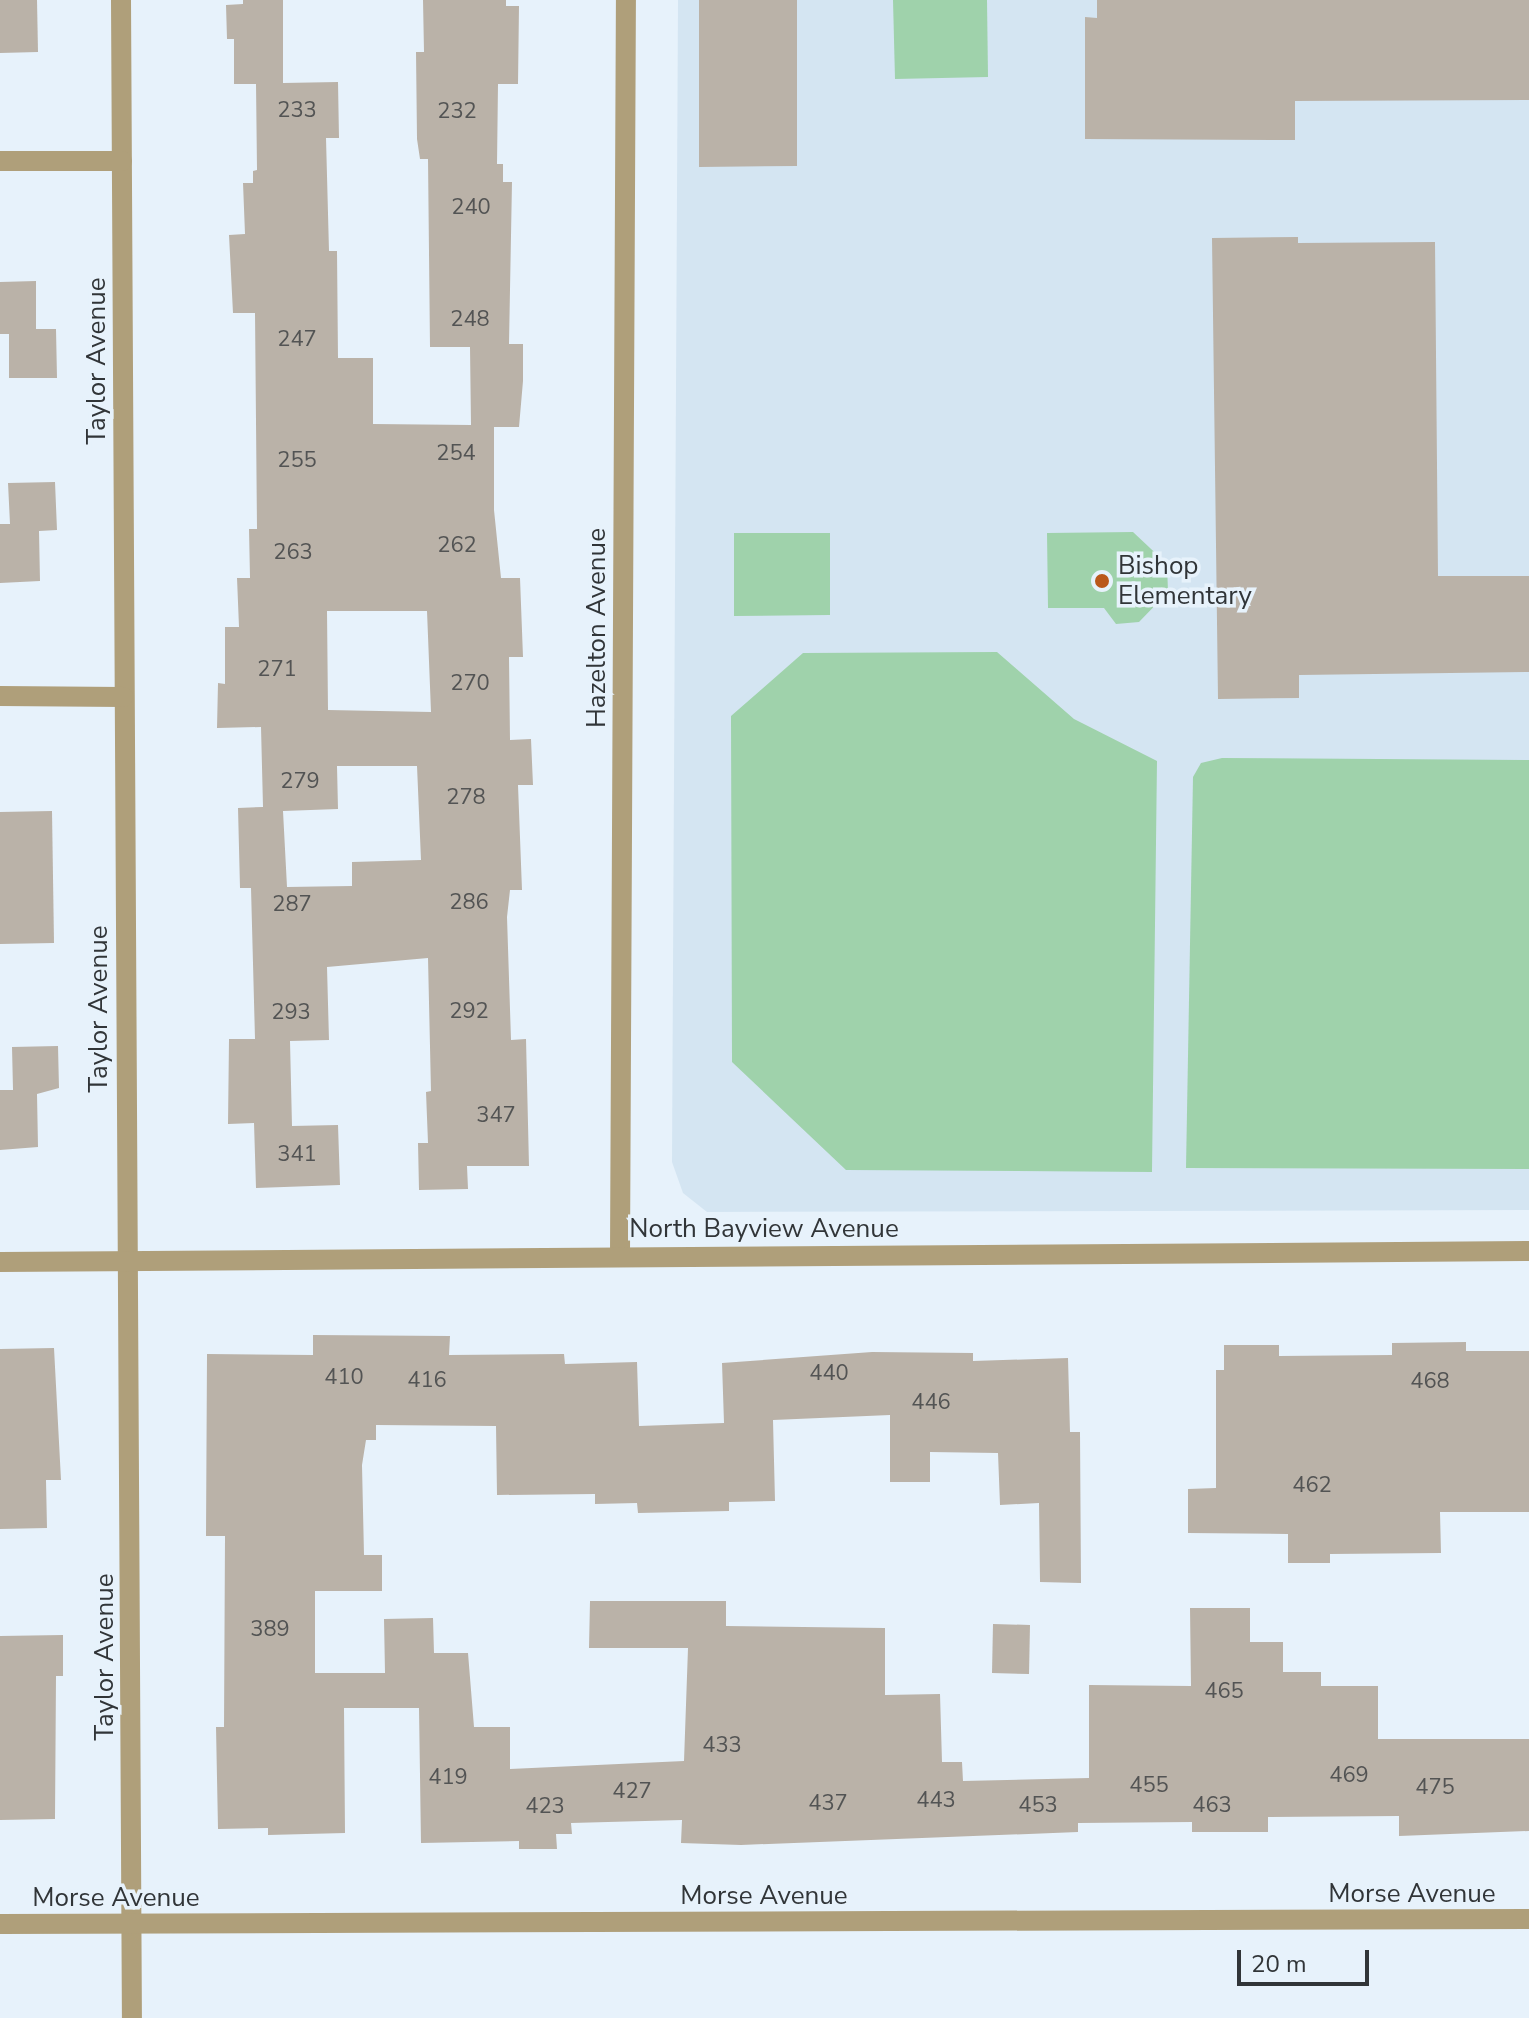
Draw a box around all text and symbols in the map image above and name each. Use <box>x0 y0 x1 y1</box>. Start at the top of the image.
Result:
house number: 233 <box>277 98 317 124</box>
house number: 232 <box>437 99 477 125</box>
house number: 240 <box>451 195 491 221</box>
street label: Taylor Avenue <box>81 277 113 445</box>
house number: 248 <box>450 307 490 333</box>
house number: 247 <box>277 327 317 353</box>
house number: 254 <box>436 441 476 467</box>
house number: 255 <box>277 448 317 474</box>
street label: Hazelton Avenue <box>581 528 613 728</box>
house number: 262 <box>437 533 477 559</box>
house number: 263 <box>273 540 313 566</box>
place label: Bishop Elementary <box>1118 550 1252 612</box>
marker: Bishop Elementary <box>1093 572 1111 590</box>
house number: 271 <box>257 657 297 683</box>
house number: 270 <box>450 671 490 697</box>
house number: 279 <box>280 769 320 795</box>
house number: 278 <box>446 785 486 811</box>
house number: 286 <box>449 890 489 916</box>
house number: 287 <box>272 892 312 918</box>
street label: Taylor Avenue <box>83 925 115 1093</box>
house number: 292 <box>449 999 489 1025</box>
house number: 293 <box>271 1000 311 1026</box>
house number: 347 <box>476 1103 516 1129</box>
house number: 341 <box>277 1142 317 1168</box>
street label: North Bayview Avenue <box>629 1213 899 1245</box>
house number: 440 <box>809 1361 849 1387</box>
house number: 410 <box>324 1365 364 1391</box>
house number: 416 <box>407 1368 447 1394</box>
house number: 468 <box>1410 1369 1450 1395</box>
house number: 446 <box>911 1390 951 1416</box>
house number: 462 <box>1292 1473 1332 1499</box>
street label: Taylor Avenue <box>89 1573 121 1741</box>
house number: 389 <box>250 1617 290 1643</box>
house number: 465 <box>1204 1679 1244 1705</box>
house number: 433 <box>702 1733 742 1759</box>
house number: 469 <box>1329 1763 1369 1789</box>
house number: 419 <box>428 1765 468 1791</box>
house number: 455 <box>1129 1773 1169 1799</box>
house number: 475 <box>1415 1775 1455 1801</box>
house number: 427 <box>612 1779 652 1805</box>
house number: 443 <box>916 1788 956 1814</box>
house number: 437 <box>808 1791 848 1817</box>
house number: 453 <box>1018 1793 1058 1819</box>
house number: 463 <box>1192 1793 1232 1819</box>
house number: 423 <box>525 1794 565 1820</box>
street label: Morse Avenue <box>1328 1878 1496 1910</box>
street label: Morse Avenue <box>680 1880 848 1912</box>
street label: Morse Avenue <box>32 1882 200 1914</box>
scale bar <box>1241 1934 1373 1984</box>
text: 20 m <box>1251 1948 1307 1980</box>

